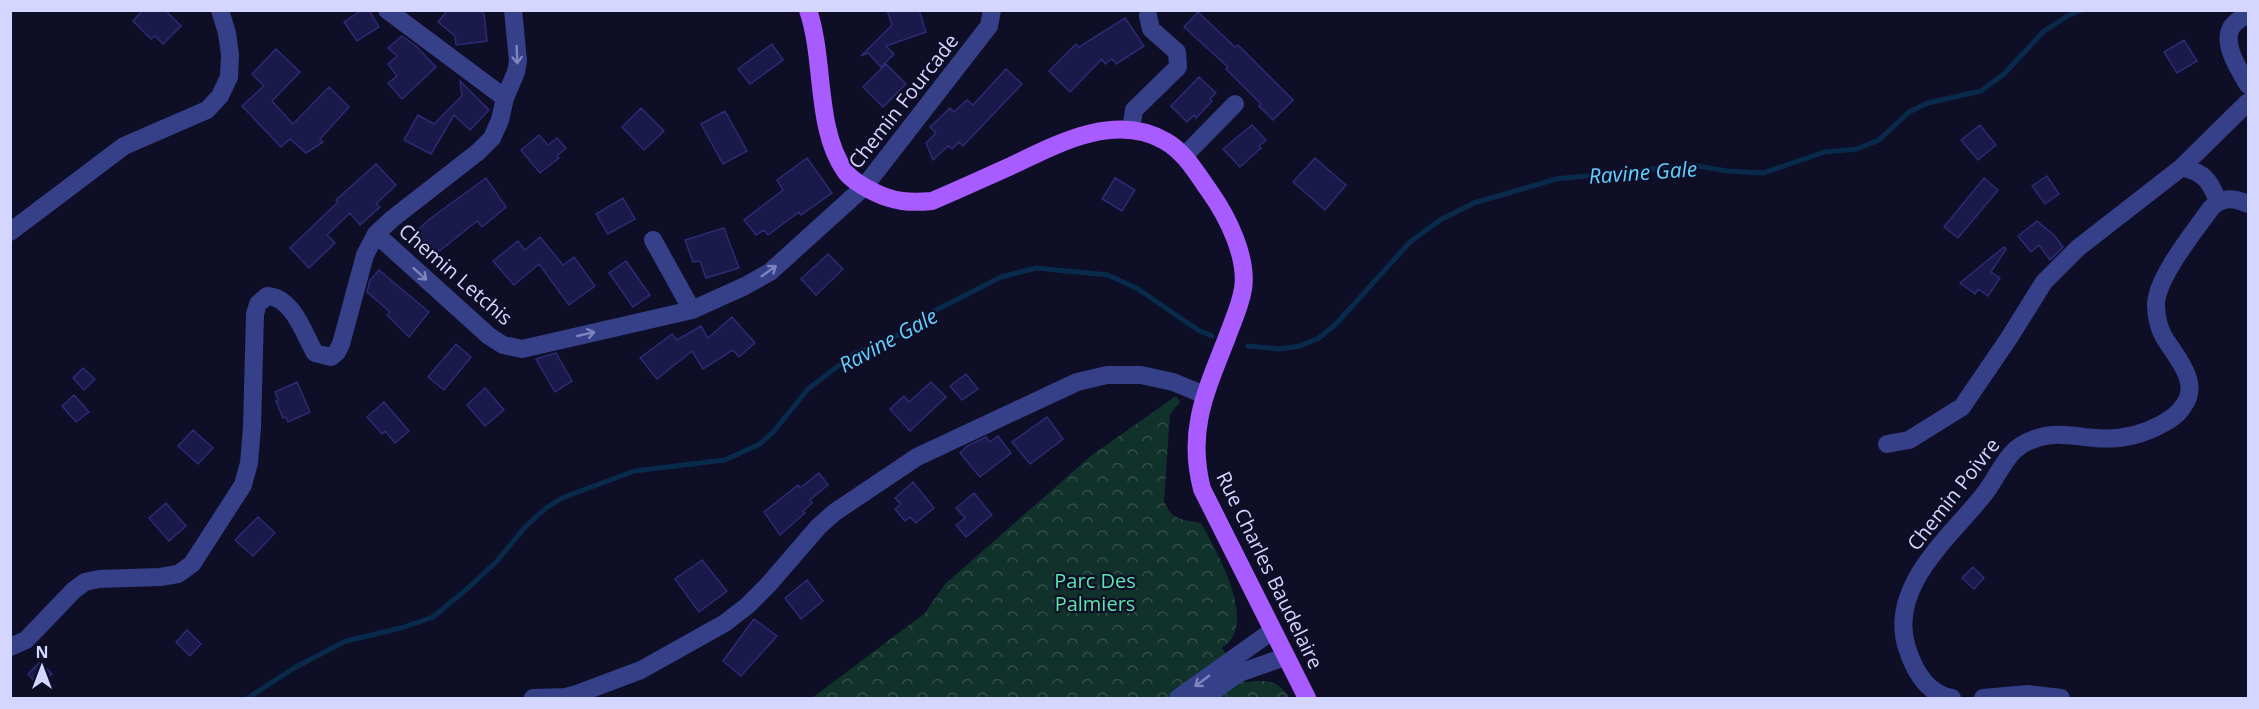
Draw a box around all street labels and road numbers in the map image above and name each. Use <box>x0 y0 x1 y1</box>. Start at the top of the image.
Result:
street label: Chemin Fourcade <box>842 28 964 174</box>
street label: Chemin Letchis <box>393 217 519 331</box>
street label: Chemin Poivre <box>1901 432 2005 556</box>
street label: Rue Charles Baudelaire <box>1210 467 1330 673</box>

